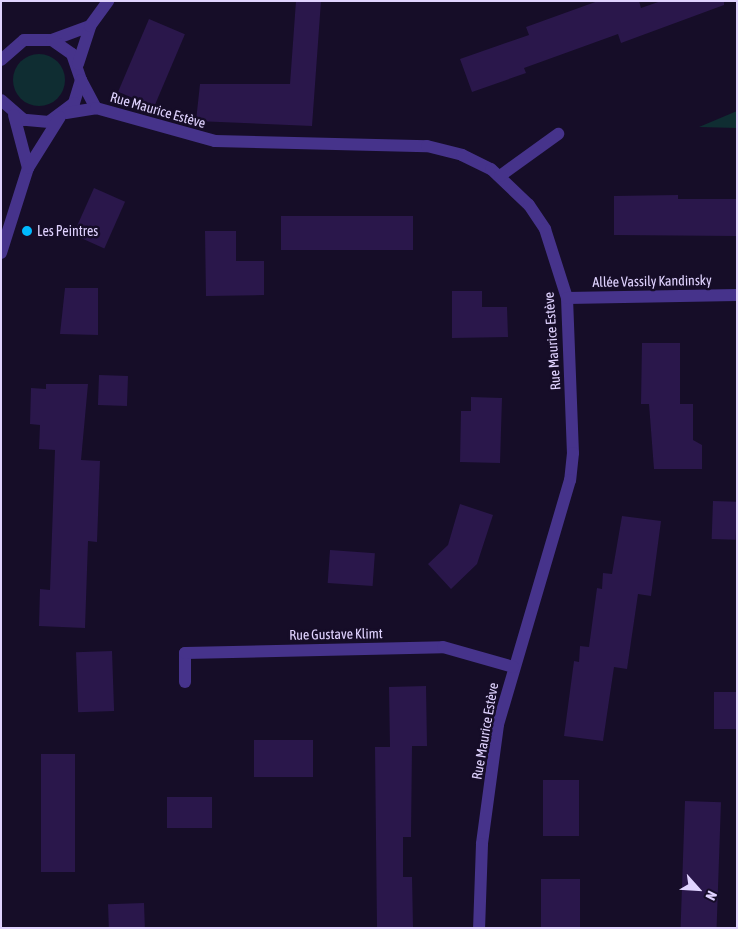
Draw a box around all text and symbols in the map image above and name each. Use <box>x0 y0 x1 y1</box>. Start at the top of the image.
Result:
street label: Rue Maurice Estève <box>108 88 208 132</box>
place label: Les Peintres <box>37 223 98 239</box>
marker: Les Peintres <box>21 225 33 237</box>
street label: Allée Vassily Kandinsky <box>592 272 712 290</box>
street label: Rue Maurice Estève <box>540 291 564 391</box>
street label: Rue Gustave Klimt <box>289 625 383 643</box>
street label: Rue Maurice Estève <box>468 681 502 781</box>
north arrow <box>673 864 723 914</box>
text: N <box>702 888 720 903</box>

